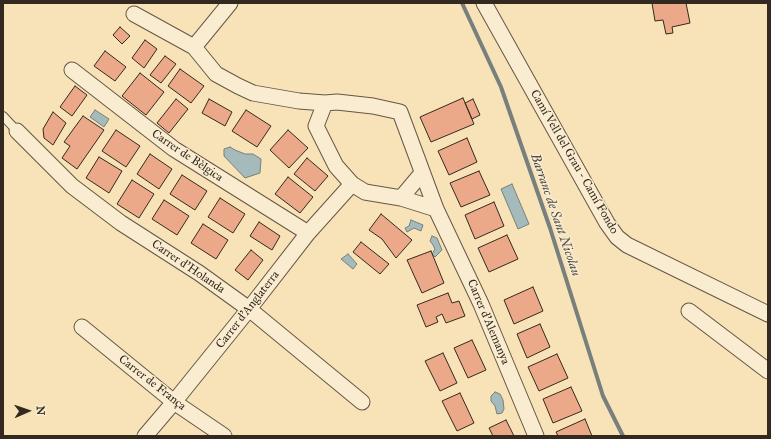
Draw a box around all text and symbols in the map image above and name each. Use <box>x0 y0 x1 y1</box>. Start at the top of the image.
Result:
street label: Camí Vell del Grau - Camí Fondo <box>527 87 621 237</box>
street label: Carrer de Bèlgica <box>149 127 225 185</box>
water label: Barranc de Sant Nicolau <box>527 152 583 278</box>
street label: Carrer d'Holanda <box>149 237 227 297</box>
street label: Carrer d'Anglaterra <box>213 268 283 352</box>
street label: Carrer d'Alemanya <box>464 277 512 367</box>
street label: Carrer de França <box>115 352 189 414</box>
north arrow <box>8 391 48 431</box>
text: N <box>34 406 47 415</box>

